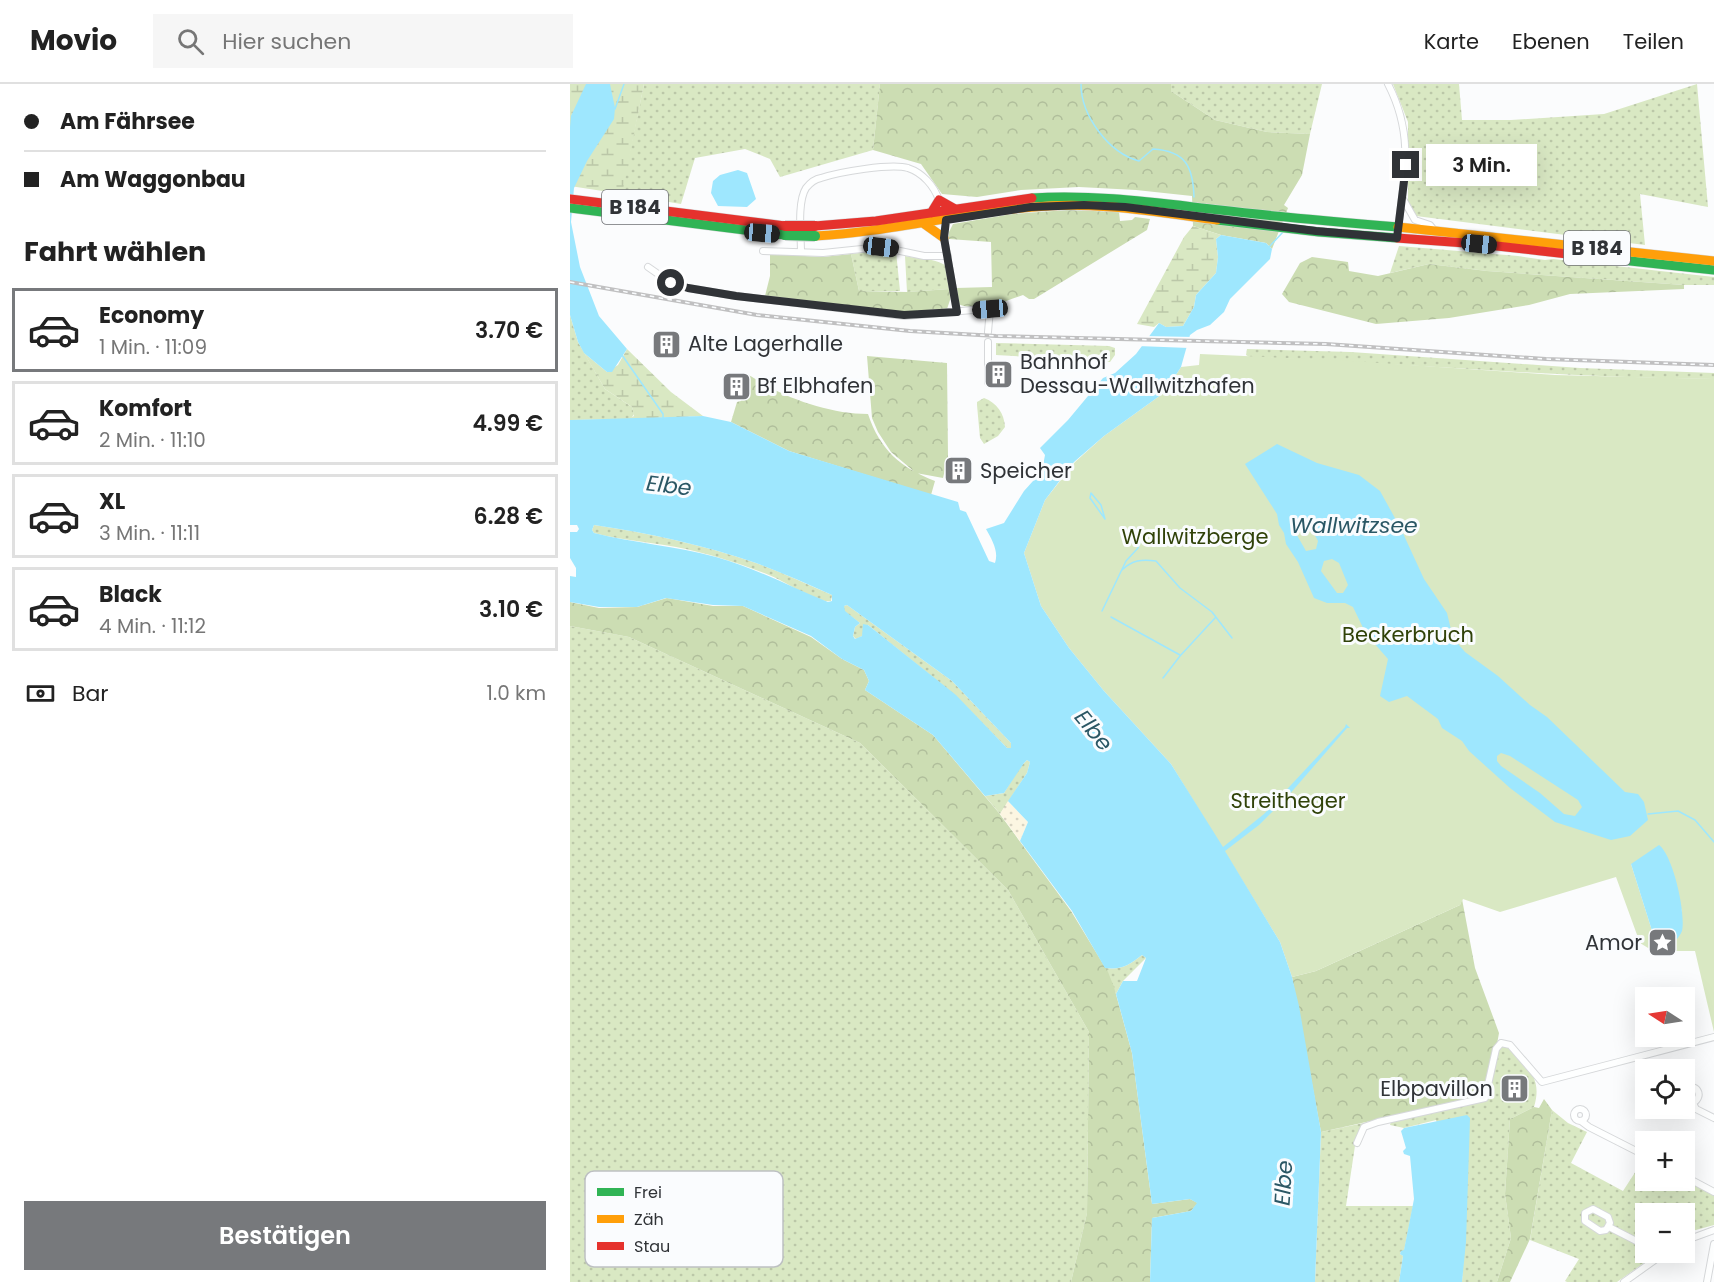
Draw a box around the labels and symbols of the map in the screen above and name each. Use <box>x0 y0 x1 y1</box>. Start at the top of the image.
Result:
callout: 3 Min. <box>1427 144 1538 186</box>
route end <box>1392 151 1419 178</box>
road number: B 184 <box>602 190 668 224</box>
car <box>743 222 781 244</box>
road number: B 184 <box>1564 231 1630 265</box>
car <box>1460 233 1498 255</box>
car <box>862 236 900 258</box>
route start <box>657 269 684 296</box>
car <box>971 298 1009 320</box>
building icon: Alte Lagerhalle <box>651 328 683 360</box>
place label: Alte Lagerhalle <box>688 329 843 358</box>
place label: Bahnhof Dessau-Wallwitzhafen <box>1020 347 1255 400</box>
building icon: Bahnhof Dessau-Wallwitzhafen <box>983 358 1015 390</box>
building icon: Bf Elbhafen <box>720 370 752 402</box>
place label: Bf Elbhafen <box>757 371 874 400</box>
building icon: Speicher <box>943 455 975 487</box>
place label: Speicher <box>980 456 1072 485</box>
water label: Elbe <box>645 467 693 504</box>
water label: Wallwitzsee <box>1290 510 1418 541</box>
park label: Wallwitzberge <box>1122 522 1268 551</box>
park label: Beckerbruch <box>1342 620 1474 649</box>
water label: Elbe <box>1067 703 1120 758</box>
park label: Streitheger <box>1230 786 1346 815</box>
place icon: Amor <box>1647 927 1679 959</box>
place label: Amor <box>1585 928 1642 957</box>
north arrow <box>1635 987 1695 1047</box>
building icon: Elbpavillon <box>1498 1073 1530 1105</box>
place label: Elbpavillon <box>1380 1074 1493 1103</box>
water label: Elbe <box>1266 1159 1301 1207</box>
legend <box>585 1171 783 1267</box>
text: Frei <box>634 1181 662 1204</box>
text: Zäh <box>634 1208 664 1231</box>
text: Stau <box>634 1235 670 1258</box>

